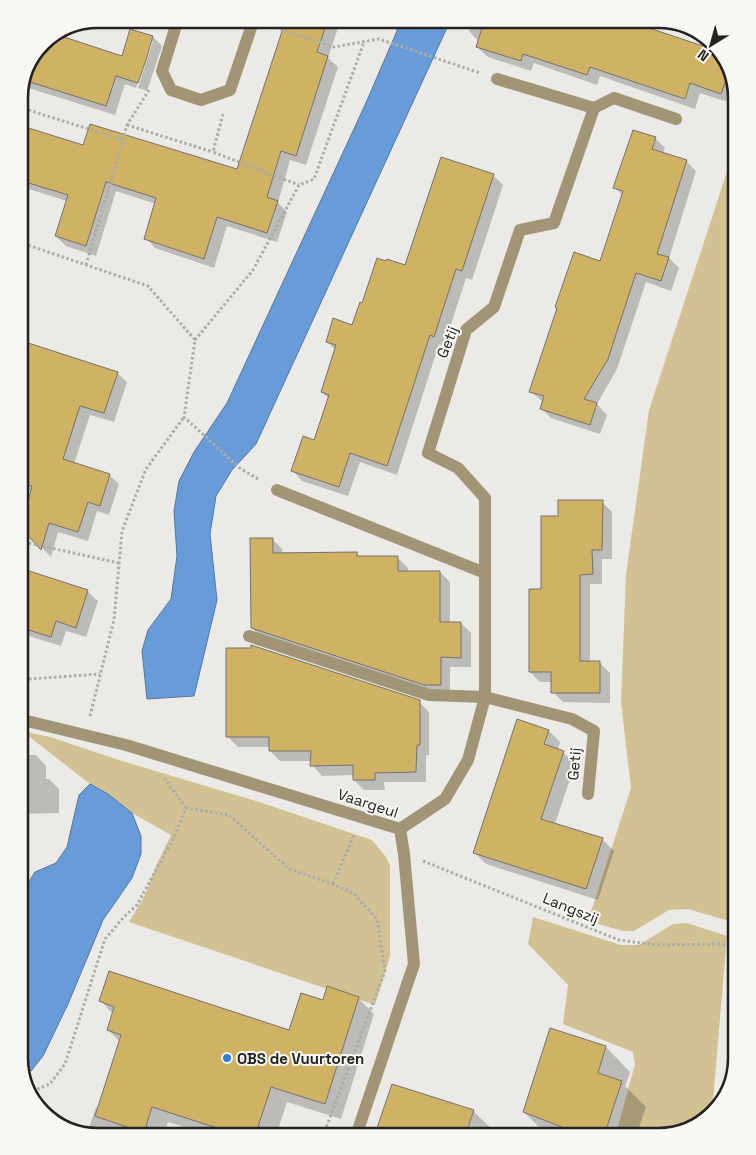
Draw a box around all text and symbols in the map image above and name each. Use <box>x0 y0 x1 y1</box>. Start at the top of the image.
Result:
north arrow <box>686 20 736 70</box>
text: N <box>694 45 712 65</box>
street label: Getij <box>432 323 462 361</box>
street label: Getij <box>563 747 585 781</box>
street label: Vaargeul <box>335 784 401 822</box>
street label: Langszij <box>540 888 602 928</box>
place label: OBS de Vuurtoren <box>237 1049 364 1068</box>
marker: OBS de Vuurtoren <box>221 1052 233 1064</box>

